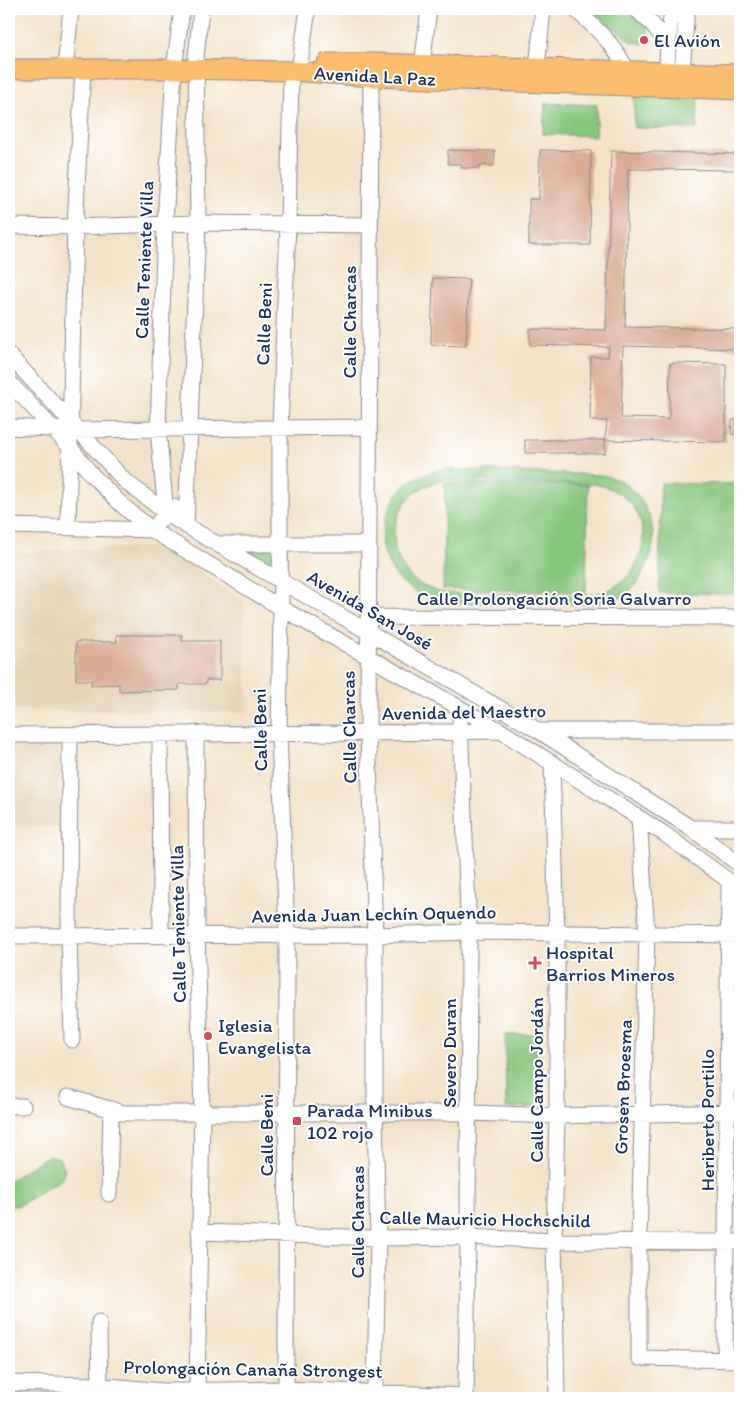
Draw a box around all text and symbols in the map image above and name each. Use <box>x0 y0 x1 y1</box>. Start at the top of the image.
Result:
place label: El Avión <box>654 29 721 52</box>
marker: El Avión <box>638 34 650 46</box>
street label: Avenida La Paz <box>313 61 437 91</box>
street label: Calle Teniente Villa <box>130 181 158 339</box>
street label: Calle Charcas <box>338 266 361 379</box>
street label: Calle Beni <box>251 282 277 366</box>
street label: Avenida San José <box>303 565 437 655</box>
street label: Calle Prolongación Soria Galvarro <box>417 587 691 610</box>
street label: Calle Charcas <box>337 670 361 784</box>
street label: Calle Beni <box>248 688 272 772</box>
street label: Avenida del Maestro <box>382 699 546 725</box>
street label: Calle Teniente Villa <box>165 845 191 1003</box>
street label: Avenida Juan Lechín Oquendo <box>252 900 496 928</box>
place label: Hospital Barrios Mineros <box>546 941 675 986</box>
marker: Hospital Barrios Mineros <box>528 956 542 970</box>
street label: Calle Campo Jordán <box>525 997 548 1163</box>
street label: Severo Duran <box>438 998 461 1108</box>
place label: Iglesia Evangelista <box>218 1014 312 1059</box>
street label: Grosen Broesma <box>609 1019 637 1155</box>
marker: Iglesia Evangelista <box>202 1030 214 1042</box>
street label: Heriberto Portillo <box>696 1049 719 1191</box>
street label: Calle Beni <box>255 1094 278 1176</box>
place label: Parada Minibus 102 rojo <box>307 1099 433 1144</box>
marker: Parada Minibus 102 rojo <box>291 1115 303 1127</box>
street label: Calle Charcas <box>346 1166 369 1279</box>
street label: Calle Mauricio Hochschild <box>379 1206 591 1232</box>
street label: Prolongación Canaña Strongest <box>123 1355 383 1383</box>

